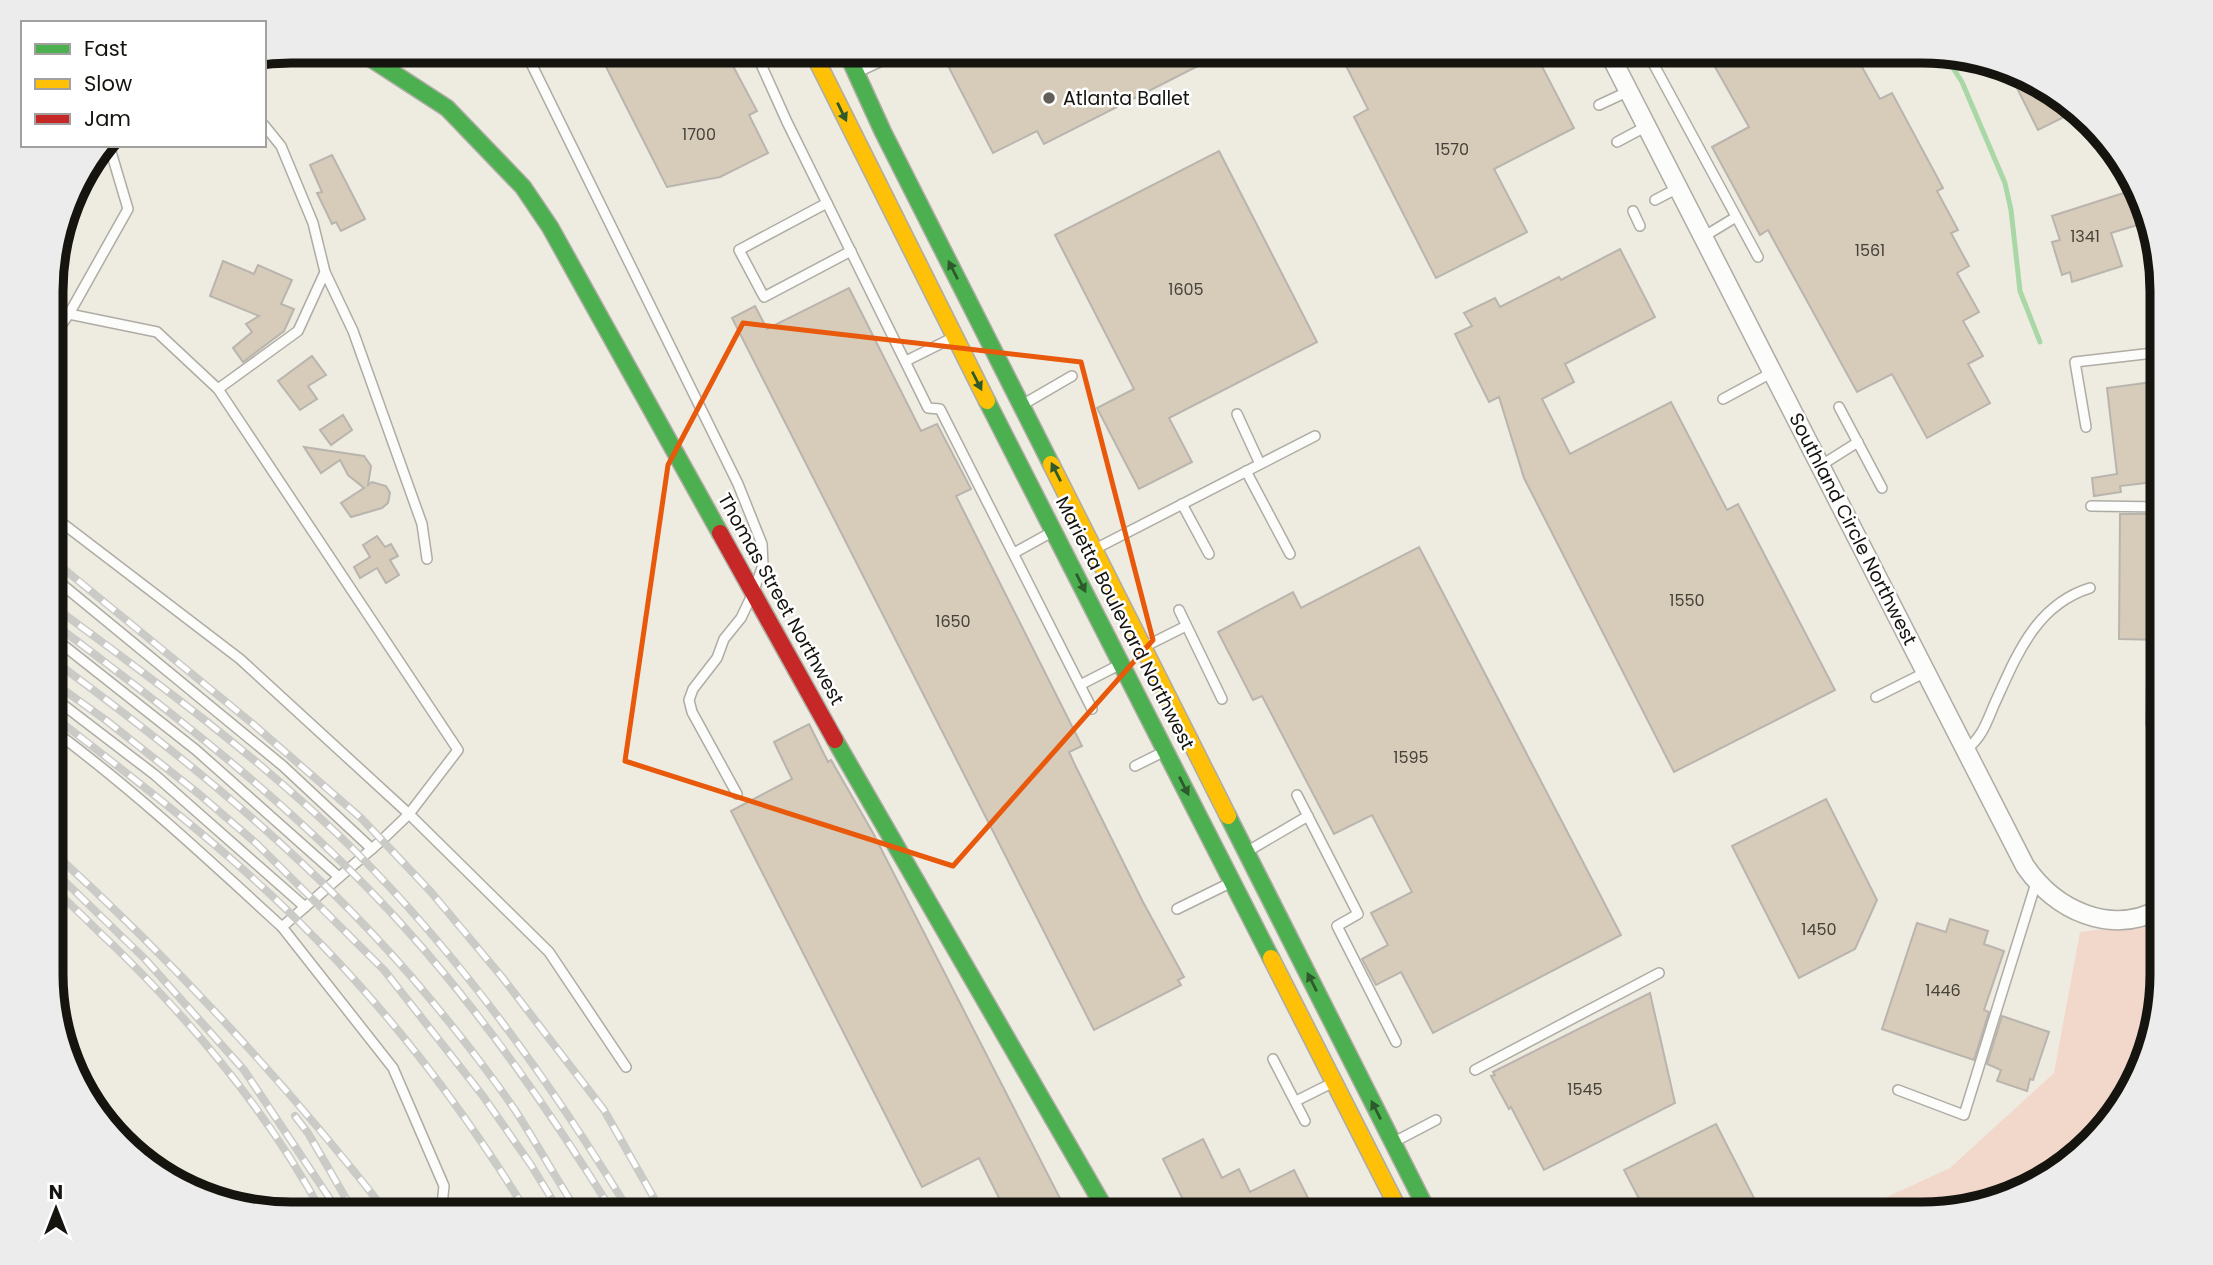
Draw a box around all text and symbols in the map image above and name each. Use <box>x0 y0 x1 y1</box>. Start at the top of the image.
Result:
legend <box>21 21 266 147</box>
text: Fast <box>84 34 127 63</box>
text: Slow <box>84 69 132 98</box>
place label: Atlanta Ballet <box>1063 85 1190 112</box>
marker: Atlanta Ballet <box>1041 90 1057 106</box>
one-way arrow <box>836 102 848 122</box>
text: Jam <box>84 104 131 133</box>
house number: 1700 <box>682 123 716 146</box>
house number: 1570 <box>1435 138 1469 161</box>
house number: 1341 <box>2070 225 2100 248</box>
house number: 1561 <box>1855 239 1885 262</box>
one-way arrow <box>948 260 959 280</box>
house number: 1605 <box>1168 278 1204 301</box>
one-way arrow <box>972 371 983 391</box>
street label: Southland Circle Northwest <box>1783 408 1924 650</box>
one-way arrow <box>1051 462 1062 482</box>
street label: Thomas Street Northwest <box>711 488 851 710</box>
street label: Marietta Boulevard Northwest <box>1049 492 1201 755</box>
one-way arrow <box>1075 574 1087 594</box>
house number: 1550 <box>1669 589 1705 612</box>
house number: 1650 <box>935 610 971 633</box>
house number: 1595 <box>1393 746 1429 769</box>
one-way arrow <box>1179 776 1190 796</box>
house number: 1450 <box>1801 918 1837 941</box>
one-way arrow <box>1306 972 1317 992</box>
house number: 1446 <box>1925 979 1961 1002</box>
house number: 1545 <box>1567 1078 1603 1101</box>
one-way arrow <box>1371 1099 1383 1119</box>
north arrow <box>21 1174 91 1244</box>
text: N <box>49 1179 63 1206</box>

